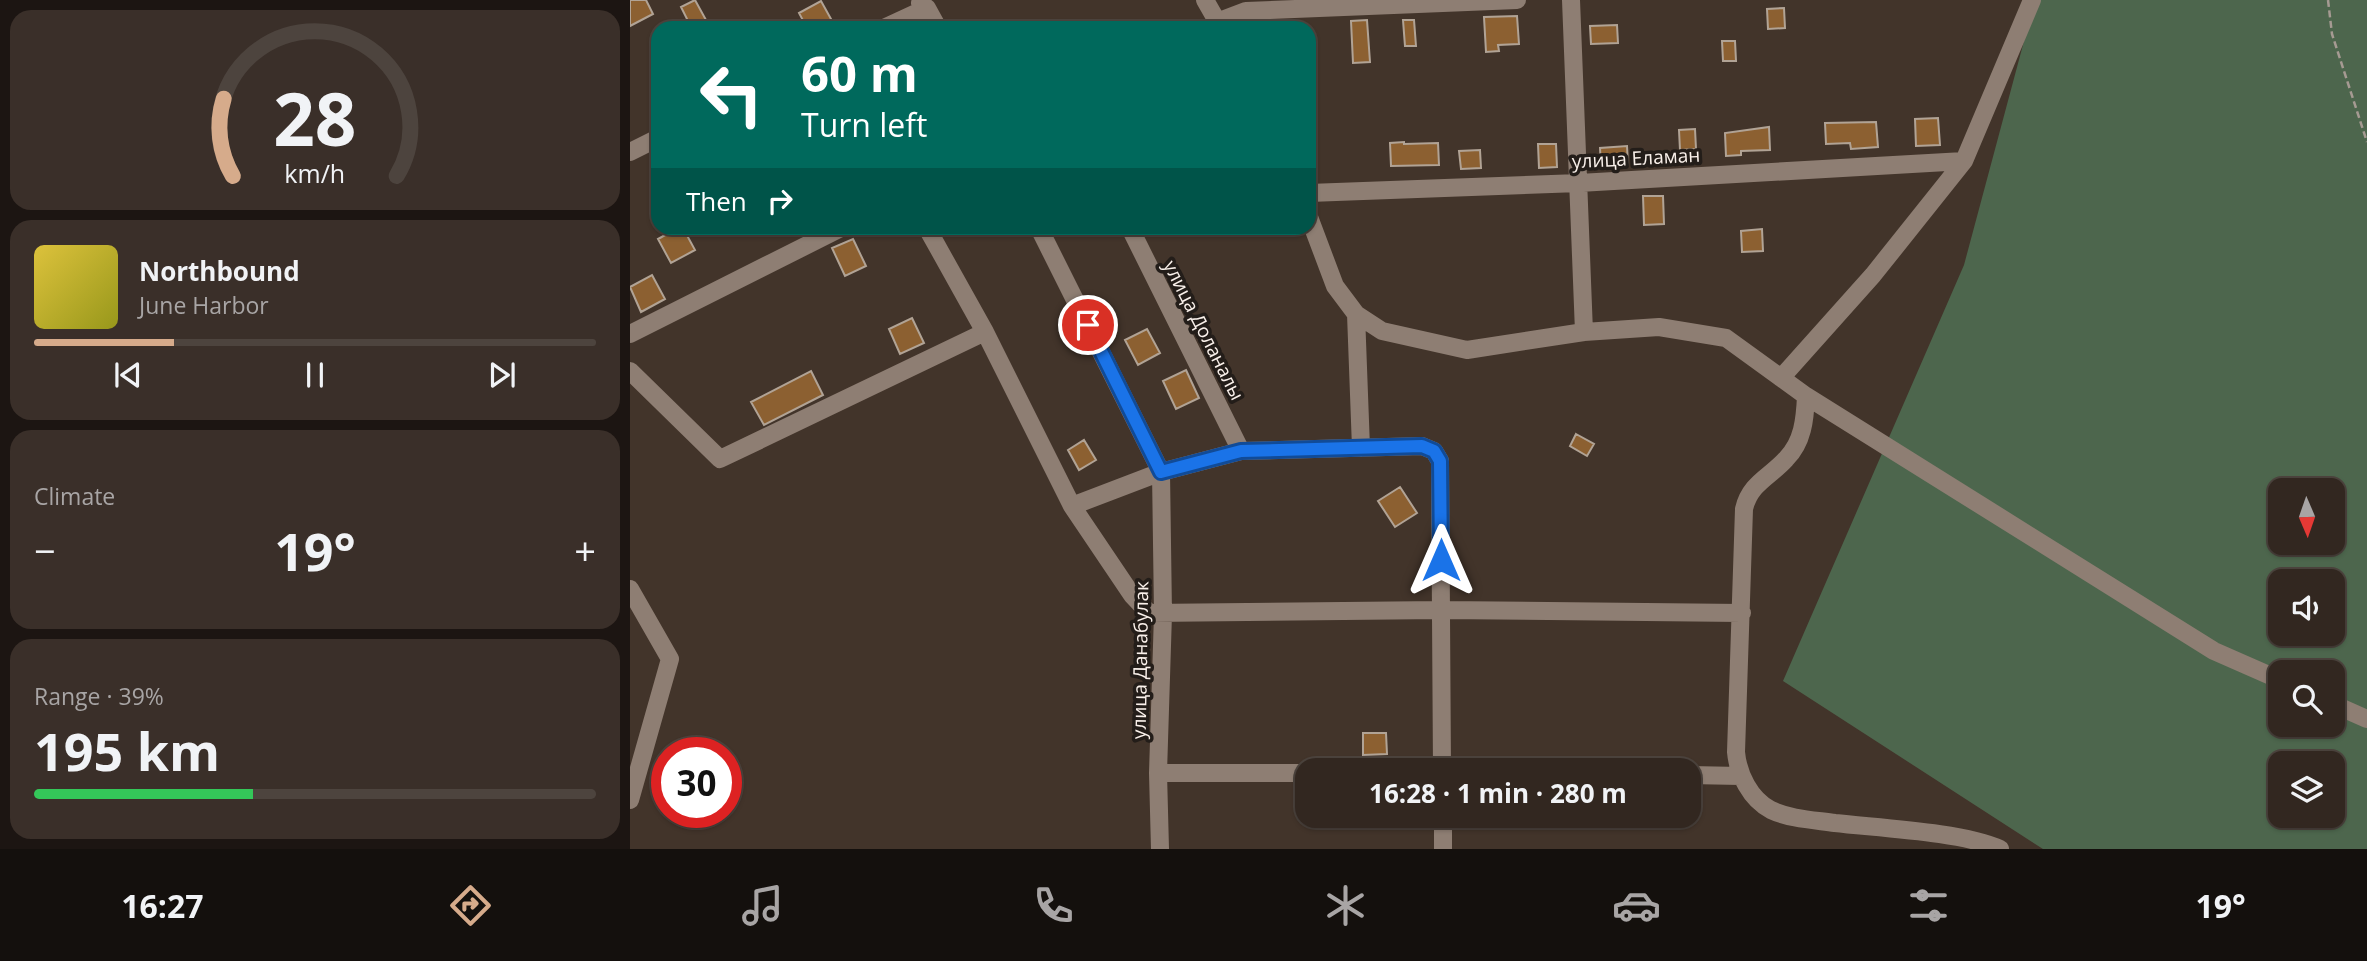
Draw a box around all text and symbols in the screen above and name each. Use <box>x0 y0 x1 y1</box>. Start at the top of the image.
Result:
text: 60 m <box>801 40 918 106</box>
icon: left <box>686 49 777 140</box>
text: 28 <box>273 68 357 167</box>
text: Turn left <box>801 103 927 146</box>
street label: улица Еламан <box>1571 142 1701 174</box>
text: km/h <box>285 156 345 190</box>
icon: right <box>761 182 799 220</box>
text: Then <box>686 183 747 219</box>
text: Northbound <box>139 253 300 289</box>
street label: улица Доланалы <box>1158 256 1250 404</box>
text: June Harbor <box>139 289 269 321</box>
pin <box>1058 295 1118 355</box>
icon: arrive <box>1069 306 1107 344</box>
icon: previous <box>109 356 147 394</box>
icon: pause <box>296 356 334 394</box>
icon: next <box>483 356 521 394</box>
north arrow <box>2268 478 2345 555</box>
map controls <box>2268 478 2345 828</box>
text: Climate <box>34 480 115 512</box>
text: 19° <box>274 515 356 586</box>
position arrow <box>1404 523 1478 597</box>
text: − <box>34 524 56 576</box>
text: + <box>574 524 596 576</box>
button: sound <box>2268 569 2345 646</box>
street label: улица Данабулак <box>1126 581 1154 739</box>
button: search <box>2268 660 2345 737</box>
text: Range · 39% <box>34 680 164 712</box>
text: 195 km <box>34 715 220 786</box>
speed limit sign: 30 <box>651 737 742 828</box>
button: layers <box>2268 751 2345 828</box>
text: 16:28 · 1 min · 280 m <box>1369 775 1627 811</box>
icon: directions <box>446 881 495 930</box>
icon: music <box>738 881 787 930</box>
icon: phone <box>1029 881 1078 930</box>
icon: climate <box>1321 881 1370 930</box>
icon: car <box>1612 881 1661 930</box>
icon: filters <box>1904 881 1953 930</box>
text: 16:27 <box>121 884 204 927</box>
text: 19° <box>2195 884 2246 927</box>

